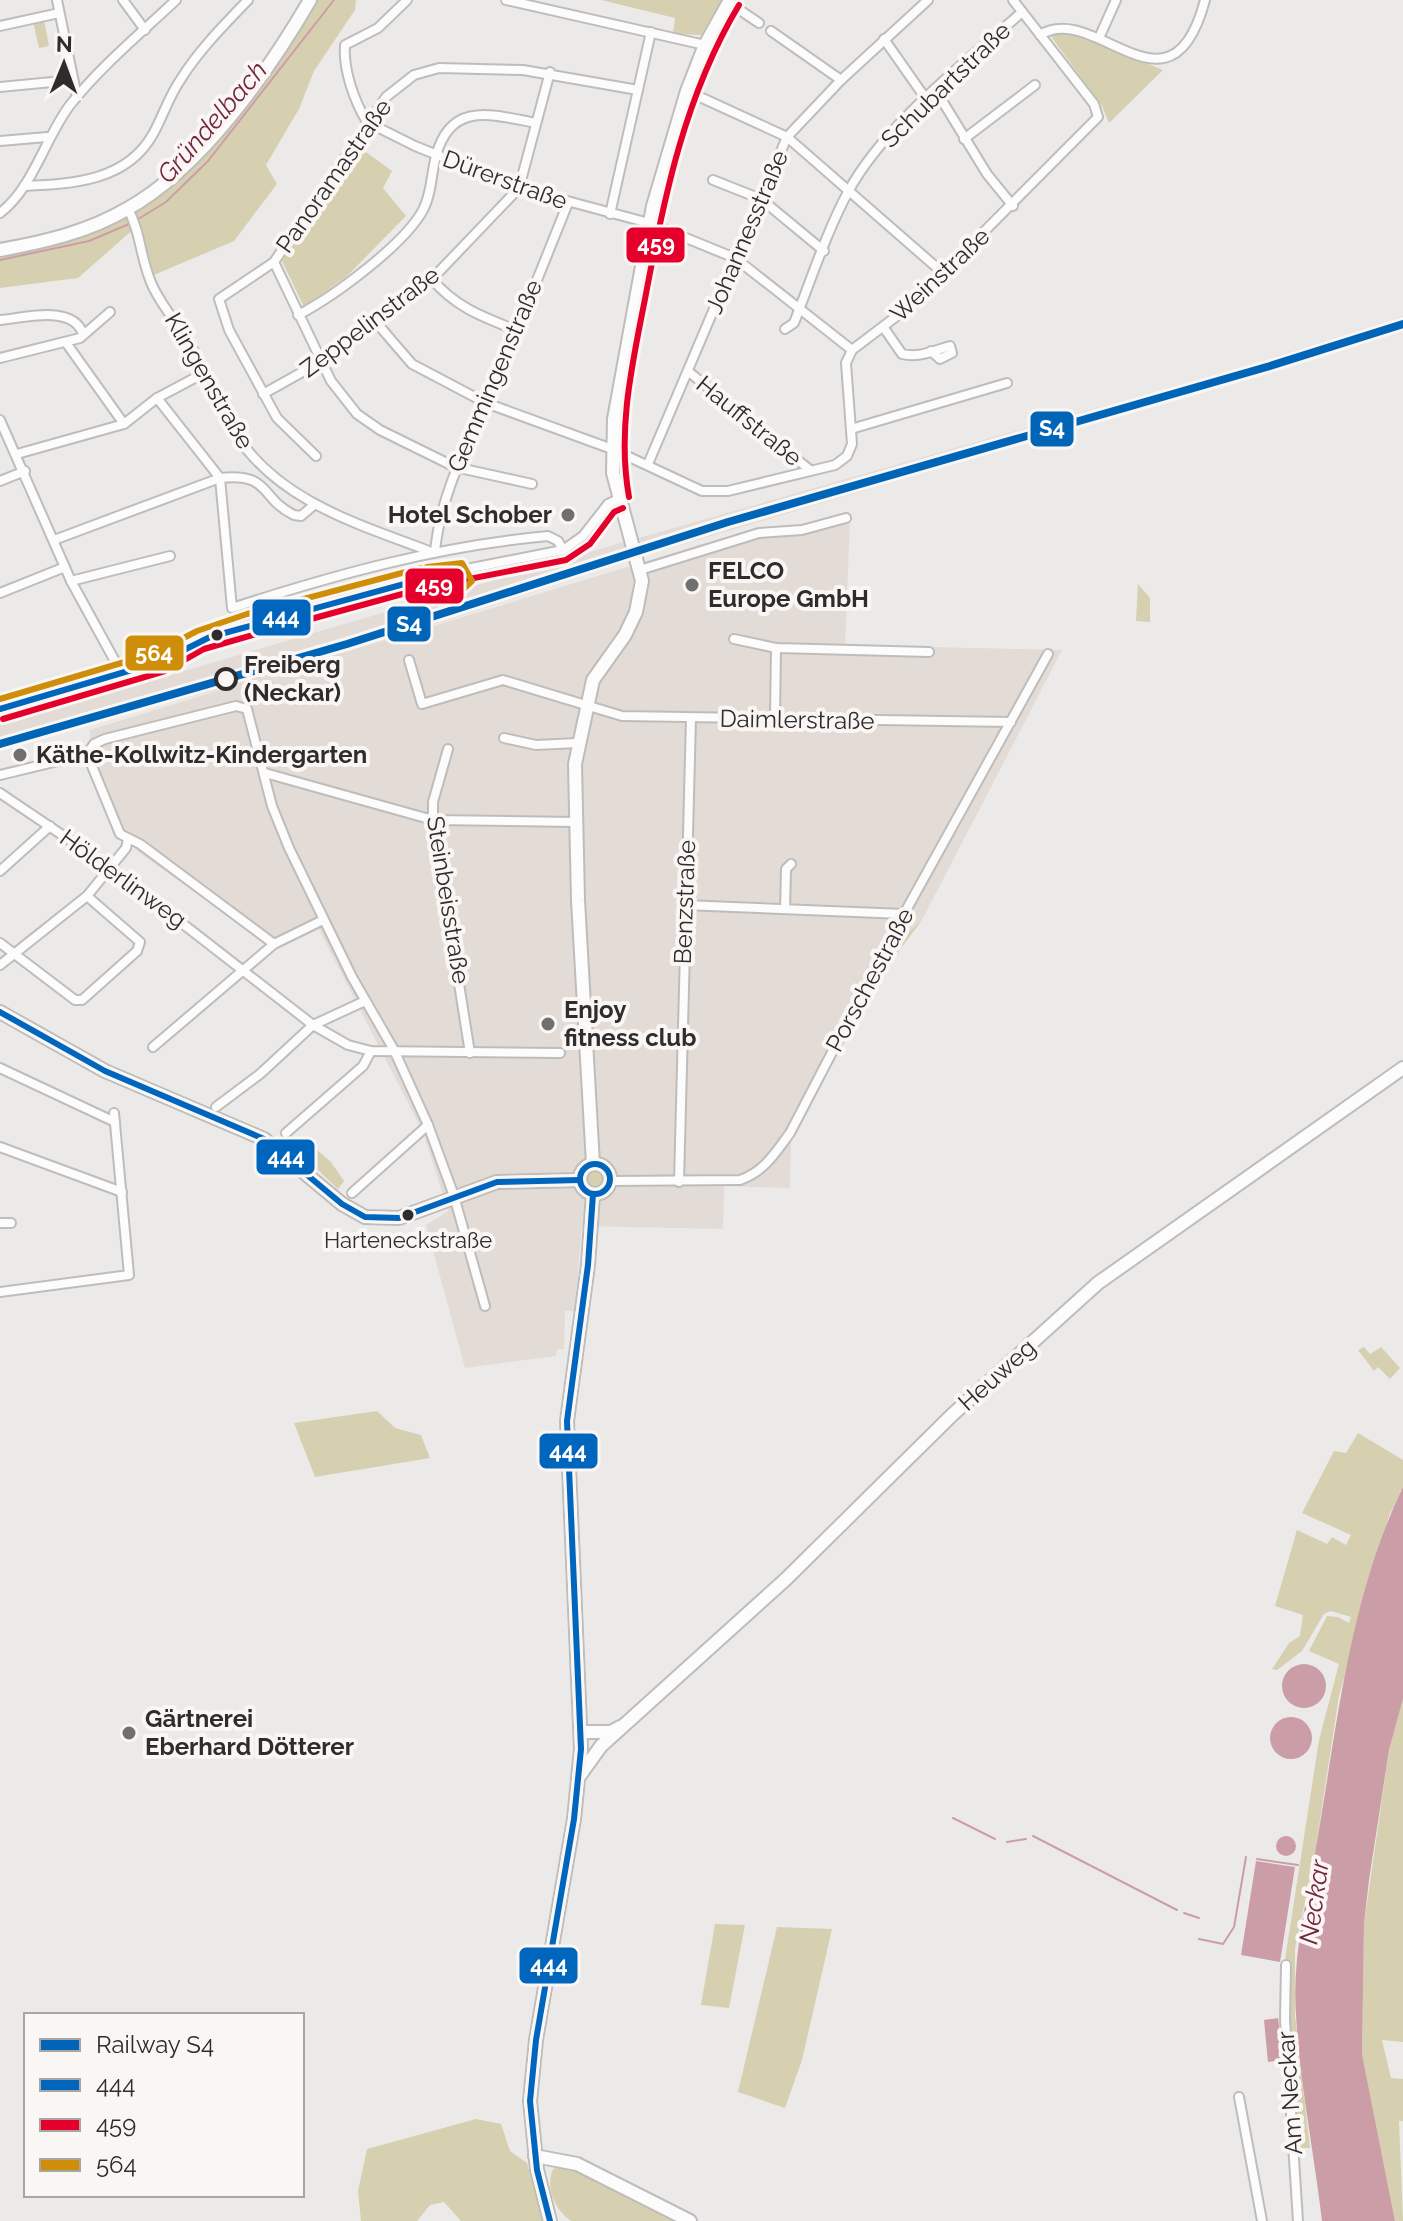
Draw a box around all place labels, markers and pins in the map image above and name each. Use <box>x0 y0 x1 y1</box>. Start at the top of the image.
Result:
place label: Hotel Schober <box>388 500 552 529</box>
marker: Hotel Schober <box>559 506 577 524</box>
place label: FELCO Europe GmbH <box>708 556 869 613</box>
marker: FELCO Europe GmbH <box>683 576 701 594</box>
unlabelled marker <box>209 627 225 643</box>
place label: Freiberg (Neckar) <box>244 650 341 707</box>
marker: Freiberg (Neckar) <box>215 668 237 690</box>
place label: Käthe-Kollwitz-Kindergarten <box>36 740 367 769</box>
marker: Käthe-Kollwitz-Kindergarten <box>11 746 29 764</box>
place label: Enjoy fitness club <box>564 995 696 1052</box>
marker: Enjoy fitness club <box>539 1015 557 1033</box>
marker: Harteneckstraße <box>400 1207 416 1223</box>
place label: Harteneckstraße <box>324 1227 492 1253</box>
place label: Gärtnerei Eberhard Dötterer <box>145 1704 354 1761</box>
marker: Gärtnerei Eberhard Dötterer <box>120 1724 138 1742</box>

